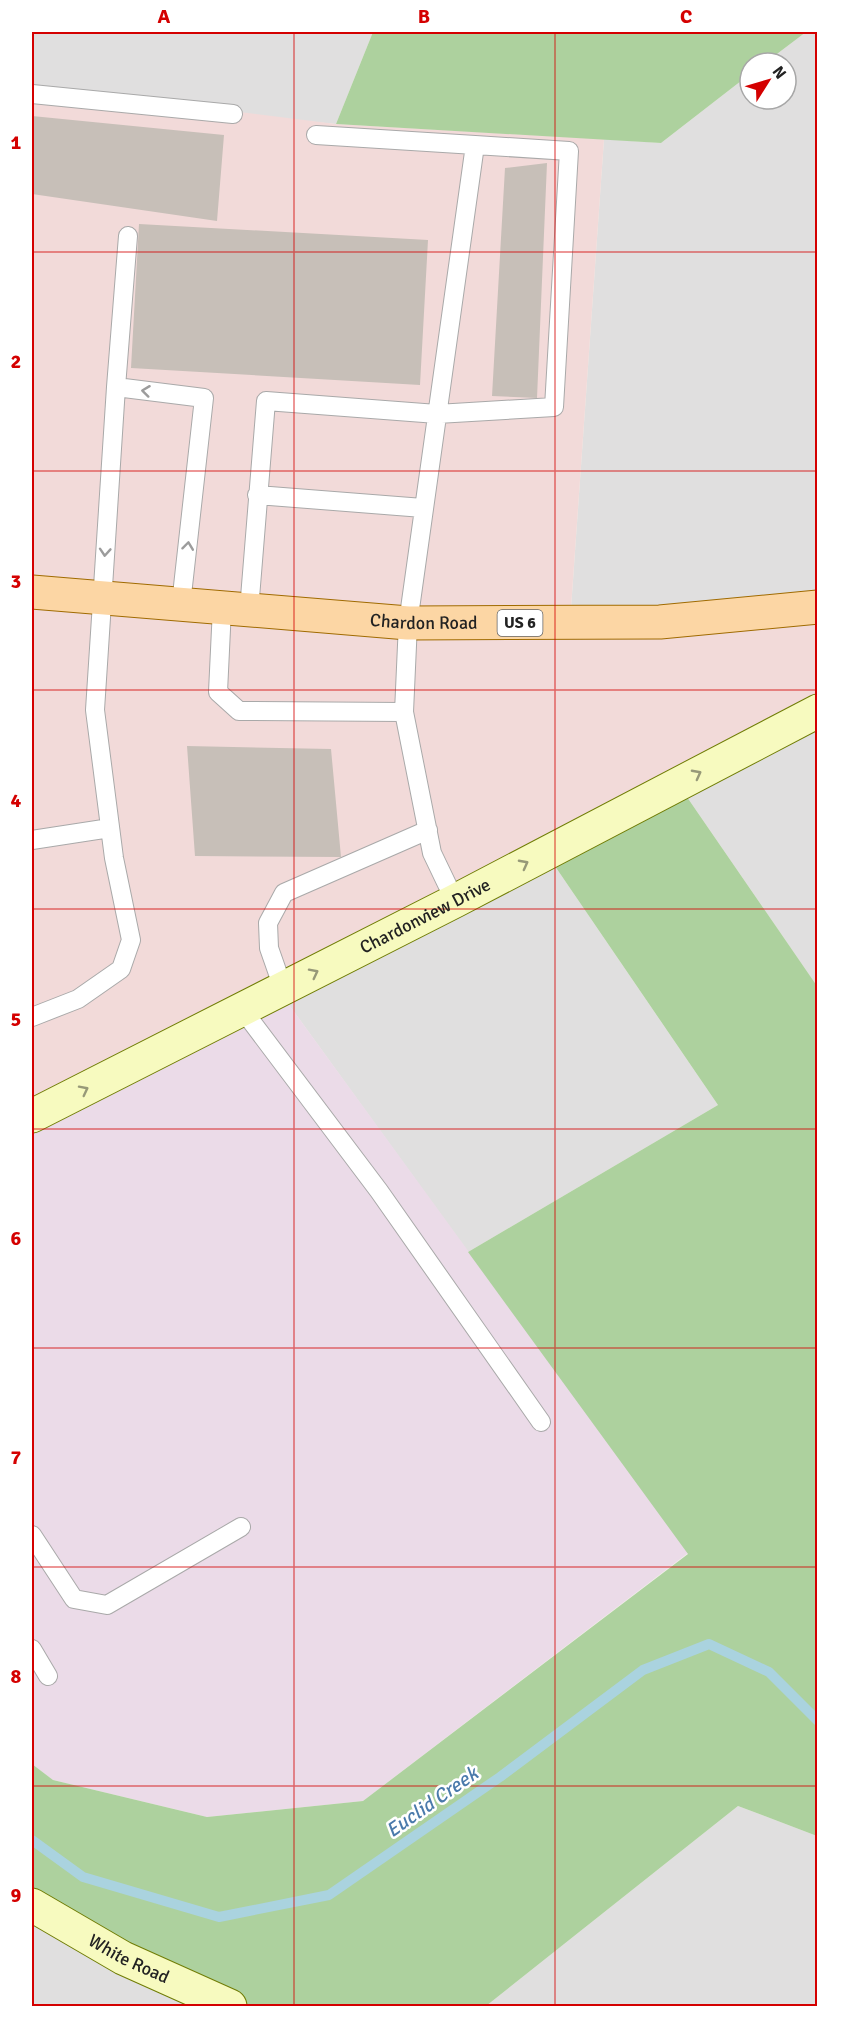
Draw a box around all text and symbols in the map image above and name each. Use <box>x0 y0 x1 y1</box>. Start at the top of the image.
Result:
text: A <box>158 4 171 29</box>
text: B <box>418 4 430 29</box>
text: C <box>680 4 692 29</box>
north arrow <box>738 51 798 111</box>
text: N <box>768 62 791 83</box>
text: 1 <box>11 130 22 155</box>
text: 2 <box>11 349 21 374</box>
one-way arrow <box>142 385 151 397</box>
one-way arrow <box>181 542 194 551</box>
one-way arrow <box>99 547 112 556</box>
text: 3 <box>11 569 21 594</box>
street label: Chardon Road <box>369 609 478 634</box>
road number: US 6 <box>498 610 542 636</box>
one-way arrow <box>691 770 701 781</box>
text: 4 <box>11 788 22 813</box>
one-way arrow <box>518 860 529 871</box>
street label: Chardonview Drive <box>356 873 494 959</box>
one-way arrow <box>307 969 318 980</box>
text: 5 <box>11 1007 21 1032</box>
one-way arrow <box>77 1085 88 1097</box>
text: 6 <box>11 1226 22 1251</box>
text: 7 <box>11 1445 22 1470</box>
text: 8 <box>11 1664 22 1689</box>
water label: Euclid Creek <box>381 1760 484 1843</box>
text: 9 <box>11 1883 22 1908</box>
street label: White Road <box>85 1929 173 1988</box>

